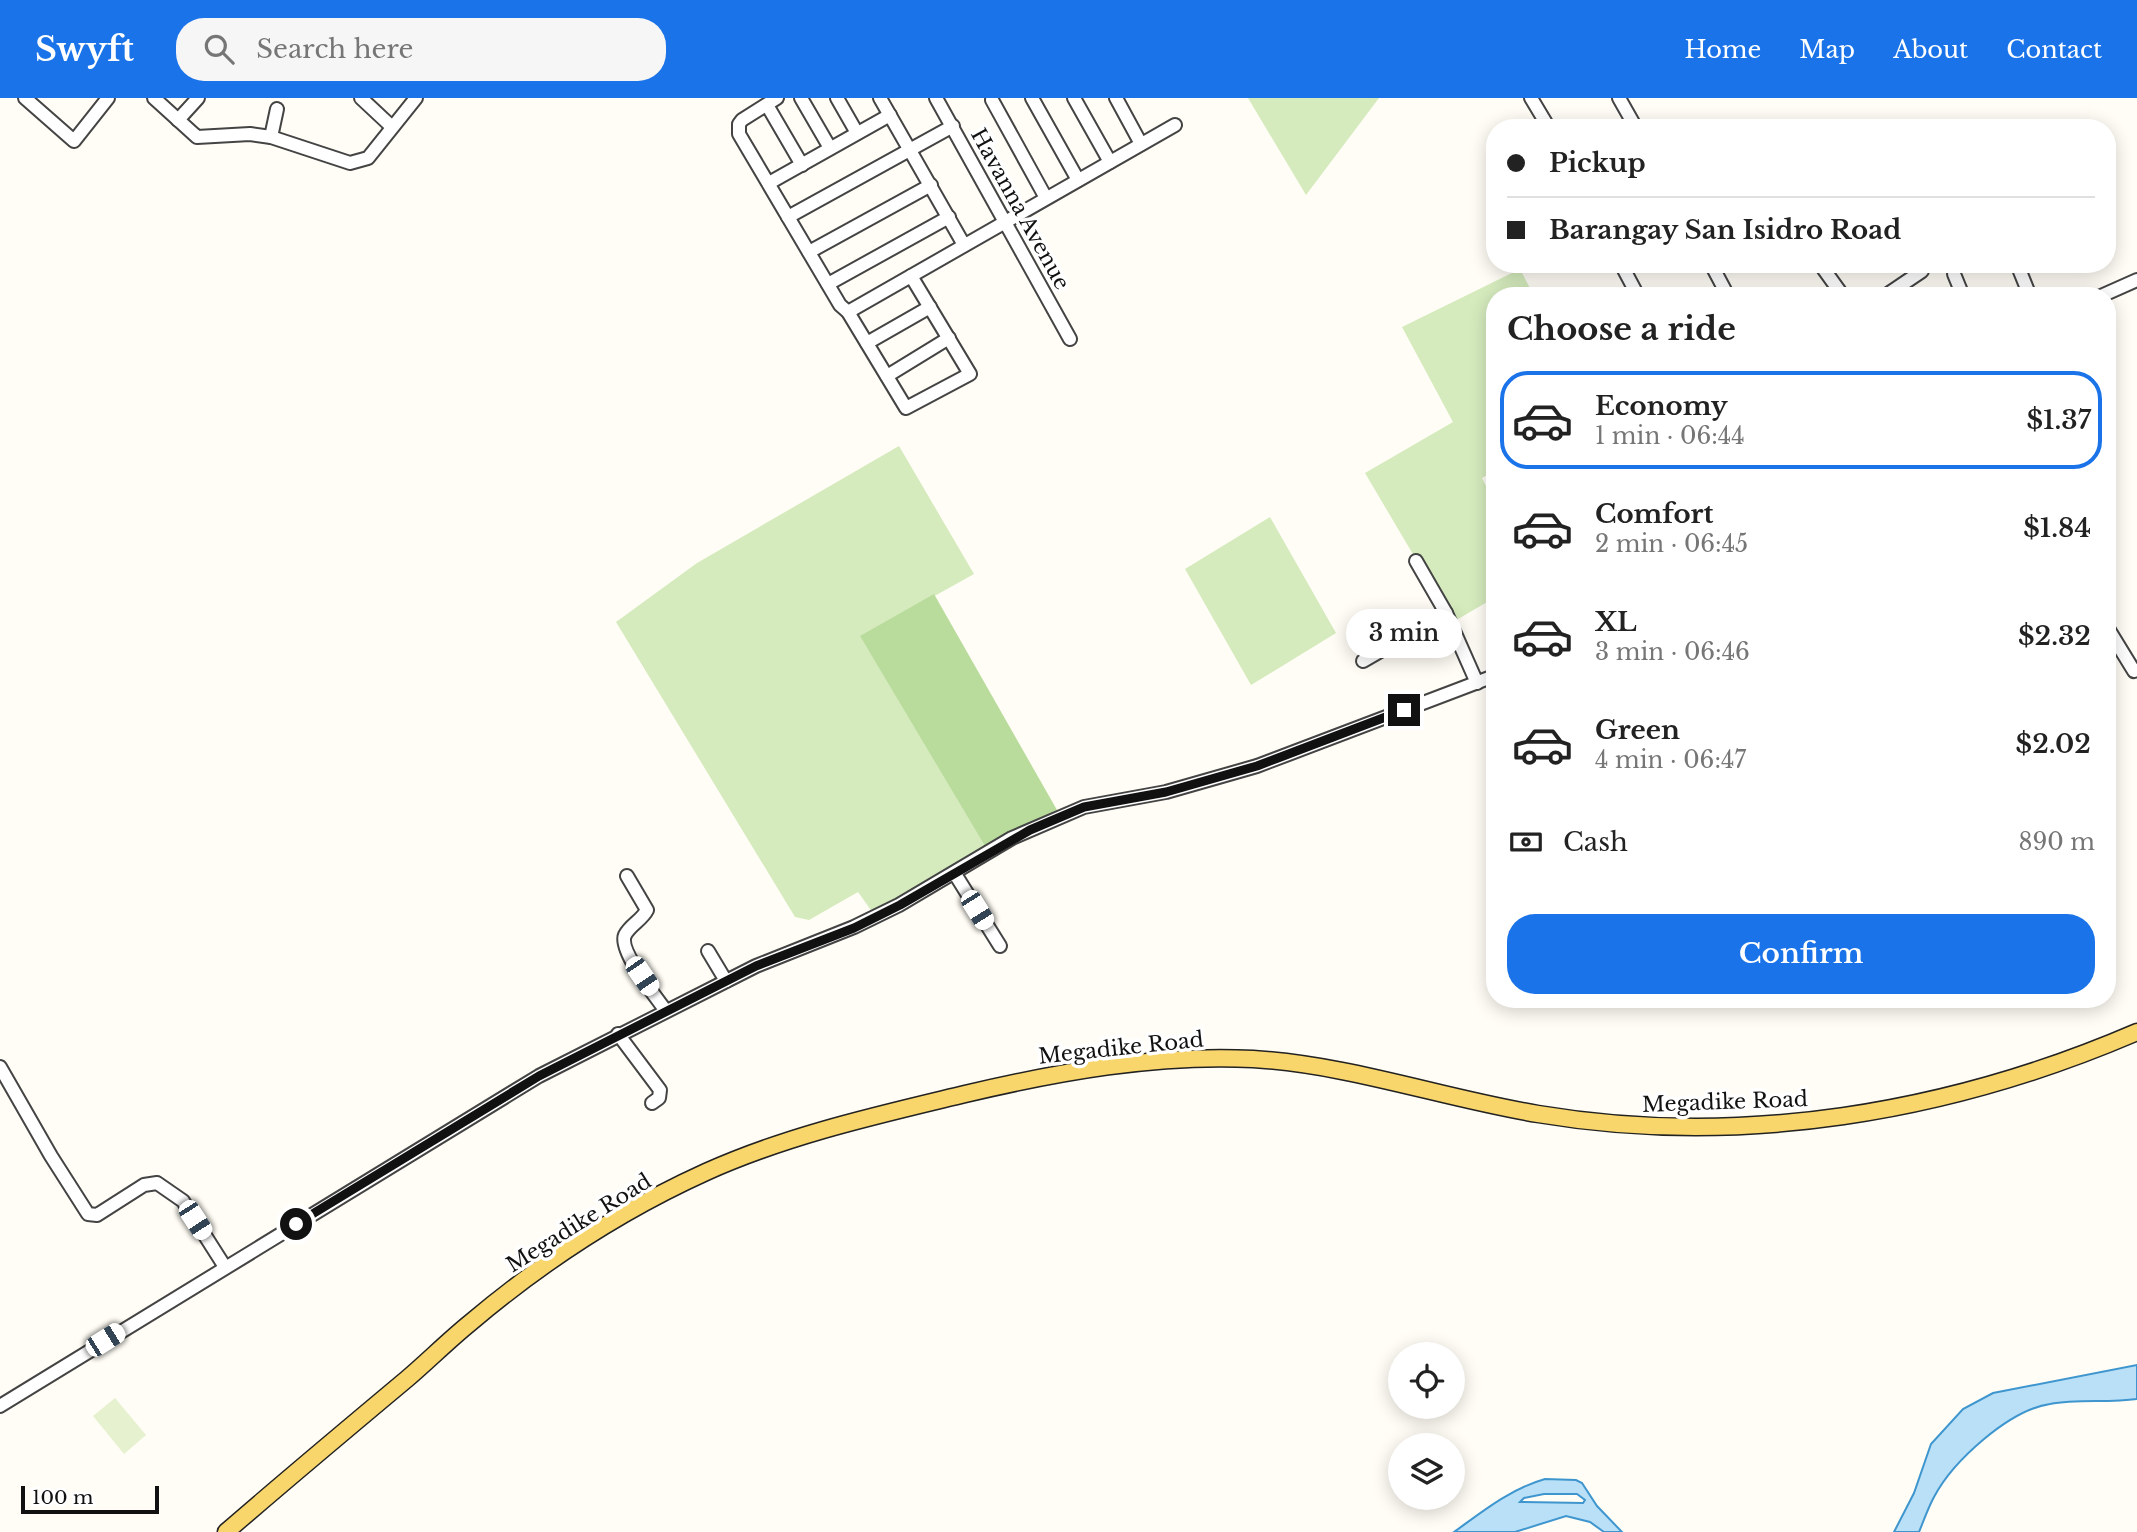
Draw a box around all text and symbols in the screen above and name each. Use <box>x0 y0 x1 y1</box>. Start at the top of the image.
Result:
search box <box>176 18 666 81</box>
text: Swyft <box>35 29 134 70</box>
icon: search <box>200 30 238 68</box>
text: Search here <box>256 33 414 65</box>
text: Home <box>1685 35 1761 64</box>
text: Map <box>1799 35 1855 64</box>
text: About <box>1893 35 1968 64</box>
text: Contact <box>2006 35 2102 64</box>
street label: Havanna Avenue <box>965 124 1075 294</box>
text: Pickup <box>1549 147 1646 179</box>
text: Barangay San Isidro Road <box>1549 214 1901 246</box>
text: Choose a ride <box>1507 309 1736 349</box>
icon: car <box>1511 389 1574 452</box>
text: Economy <box>1595 390 1728 422</box>
text: $1.37 <box>2027 404 2091 436</box>
text: 1 min · 06:44 <box>1595 422 1745 450</box>
icon: car <box>1511 497 1574 560</box>
text: Comfort <box>1595 498 1713 530</box>
text: $1.84 <box>2023 512 2091 544</box>
text: 2 min · 06:45 <box>1595 530 1748 558</box>
icon: car <box>1511 605 1574 668</box>
text: XL <box>1595 606 1637 638</box>
callout: 3 min <box>1346 608 1462 658</box>
text: 3 min <box>1369 619 1439 647</box>
text: $2.32 <box>2018 620 2091 652</box>
text: 3 min · 06:46 <box>1595 638 1750 666</box>
route end <box>1388 694 1420 726</box>
icon: car <box>1511 713 1574 776</box>
text: Green <box>1595 714 1680 746</box>
text: $2.02 <box>2016 728 2091 760</box>
text: 4 min · 06:47 <box>1595 746 1746 774</box>
icon: cash <box>1507 823 1545 861</box>
text: Cash <box>1563 826 1628 858</box>
text: 890 m <box>2019 828 2095 856</box>
car <box>957 887 998 933</box>
button: Confirm <box>1507 914 2095 994</box>
car <box>622 953 663 999</box>
street label: Megadike Road <box>1037 1026 1205 1070</box>
street label: Megadike Road <box>1642 1086 1808 1118</box>
street label: Megadike Road <box>502 1168 656 1278</box>
car <box>175 1197 216 1243</box>
route start <box>280 1208 312 1240</box>
car <box>82 1320 129 1360</box>
map controls <box>1388 1342 1465 1510</box>
button: locate <box>1388 1342 1465 1419</box>
button: layers <box>1388 1433 1465 1510</box>
scale bar <box>21 1483 159 1515</box>
text: 100 m <box>32 1486 93 1509</box>

